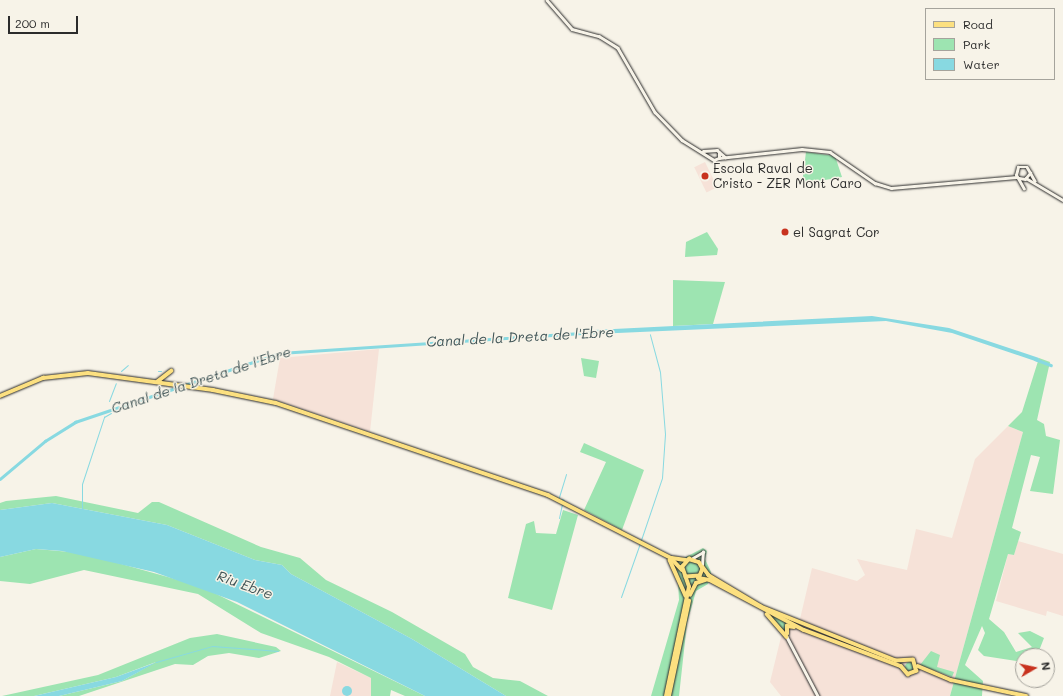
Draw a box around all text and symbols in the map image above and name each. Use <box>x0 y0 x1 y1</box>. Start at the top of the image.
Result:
scale bar <box>10 8 80 34</box>
legend <box>925 8 1055 80</box>
text: 200 m <box>15 15 50 31</box>
text: Road <box>963 16 993 32</box>
text: Park <box>963 36 990 52</box>
text: Water <box>963 56 1000 72</box>
place label: Escola Raval de Cristo - ZER Mont Caro <box>713 161 862 192</box>
marker: Escola Raval de Cristo - ZER Mont Caro <box>700 171 710 181</box>
place label: el Sagrat Cor <box>793 224 879 240</box>
marker: el Sagrat Cor <box>780 227 790 237</box>
water label: Canal de la Dreta de l'Ebre <box>426 324 614 350</box>
water label: Canal de la Dreta de l'Ebre <box>109 343 293 417</box>
water label: Riu Ebre <box>215 567 275 603</box>
north arrow <box>1015 648 1055 688</box>
text: N <box>1038 661 1054 671</box>

